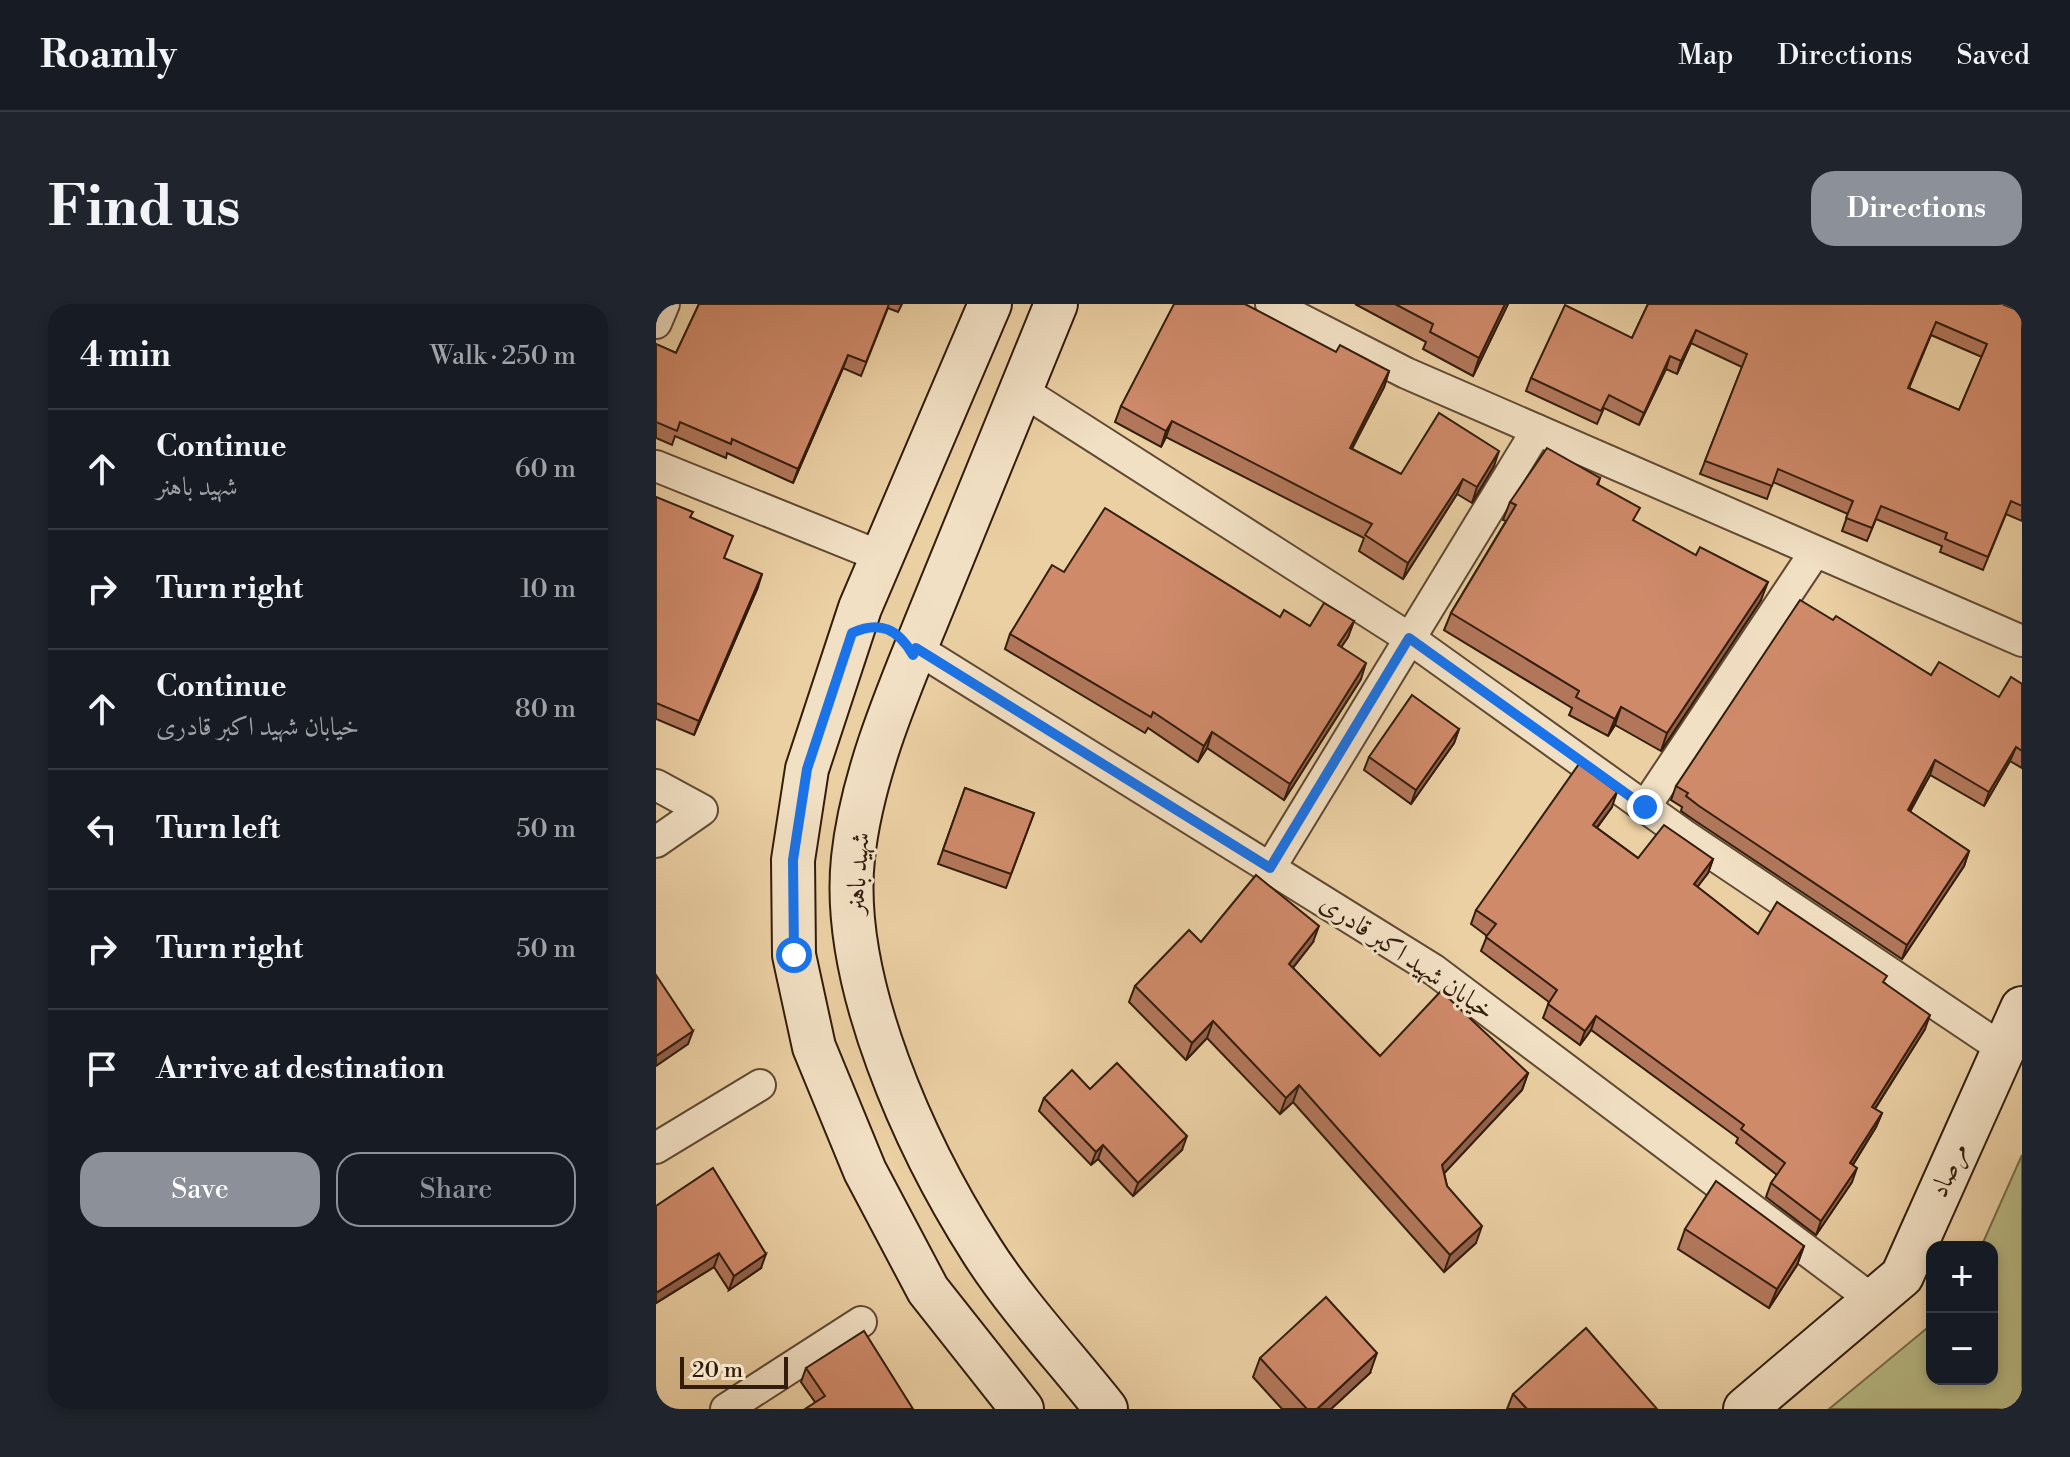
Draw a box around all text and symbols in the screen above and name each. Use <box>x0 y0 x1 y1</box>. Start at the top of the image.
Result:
text: Roamly <box>40 32 177 79</box>
text: Map <box>1678 38 1733 73</box>
text: Directions <box>1777 38 1912 73</box>
text: Saved <box>1956 38 2030 73</box>
button: Directions <box>1811 171 2022 246</box>
text: Find us <box>48 173 241 243</box>
text: 4 min <box>80 335 171 377</box>
text: Walk · 250 m <box>430 340 576 372</box>
text: Continue <box>156 428 287 466</box>
icon: ahead <box>80 447 124 491</box>
text: 60 m <box>515 453 576 485</box>
text: شهید باهنر <box>156 471 238 503</box>
icon: right <box>80 567 124 611</box>
text: Turn right <box>156 570 303 608</box>
text: 10 m <box>520 573 576 605</box>
text: Continue <box>156 668 287 706</box>
icon: ahead <box>80 687 124 731</box>
text: 80 m <box>515 693 576 725</box>
text: خیابان شهید اکبر قادری <box>156 711 359 743</box>
route end <box>1627 789 1663 825</box>
icon: left <box>80 807 124 851</box>
text: Turn left <box>156 810 280 848</box>
text: 50 m <box>516 813 576 845</box>
street label: شهید باهنر <box>839 831 877 918</box>
street label: خیابان شهید اکبر قادری <box>1314 887 1500 1027</box>
icon: right <box>80 927 124 971</box>
text: Turn right <box>156 930 303 968</box>
text: 50 m <box>516 933 576 965</box>
route start <box>776 937 812 973</box>
icon: arrive <box>80 1047 124 1091</box>
text: Arrive at destination <box>156 1050 445 1088</box>
street label: مرصاد <box>1923 1137 1976 1203</box>
button: Save <box>80 1152 320 1227</box>
button: Share <box>336 1152 576 1227</box>
map controls <box>1926 1241 1998 1385</box>
button: + <box>1926 1241 1998 1313</box>
button: − <box>1926 1313 1998 1385</box>
scale bar <box>680 1353 788 1389</box>
text: 20 m <box>692 1357 743 1384</box>

